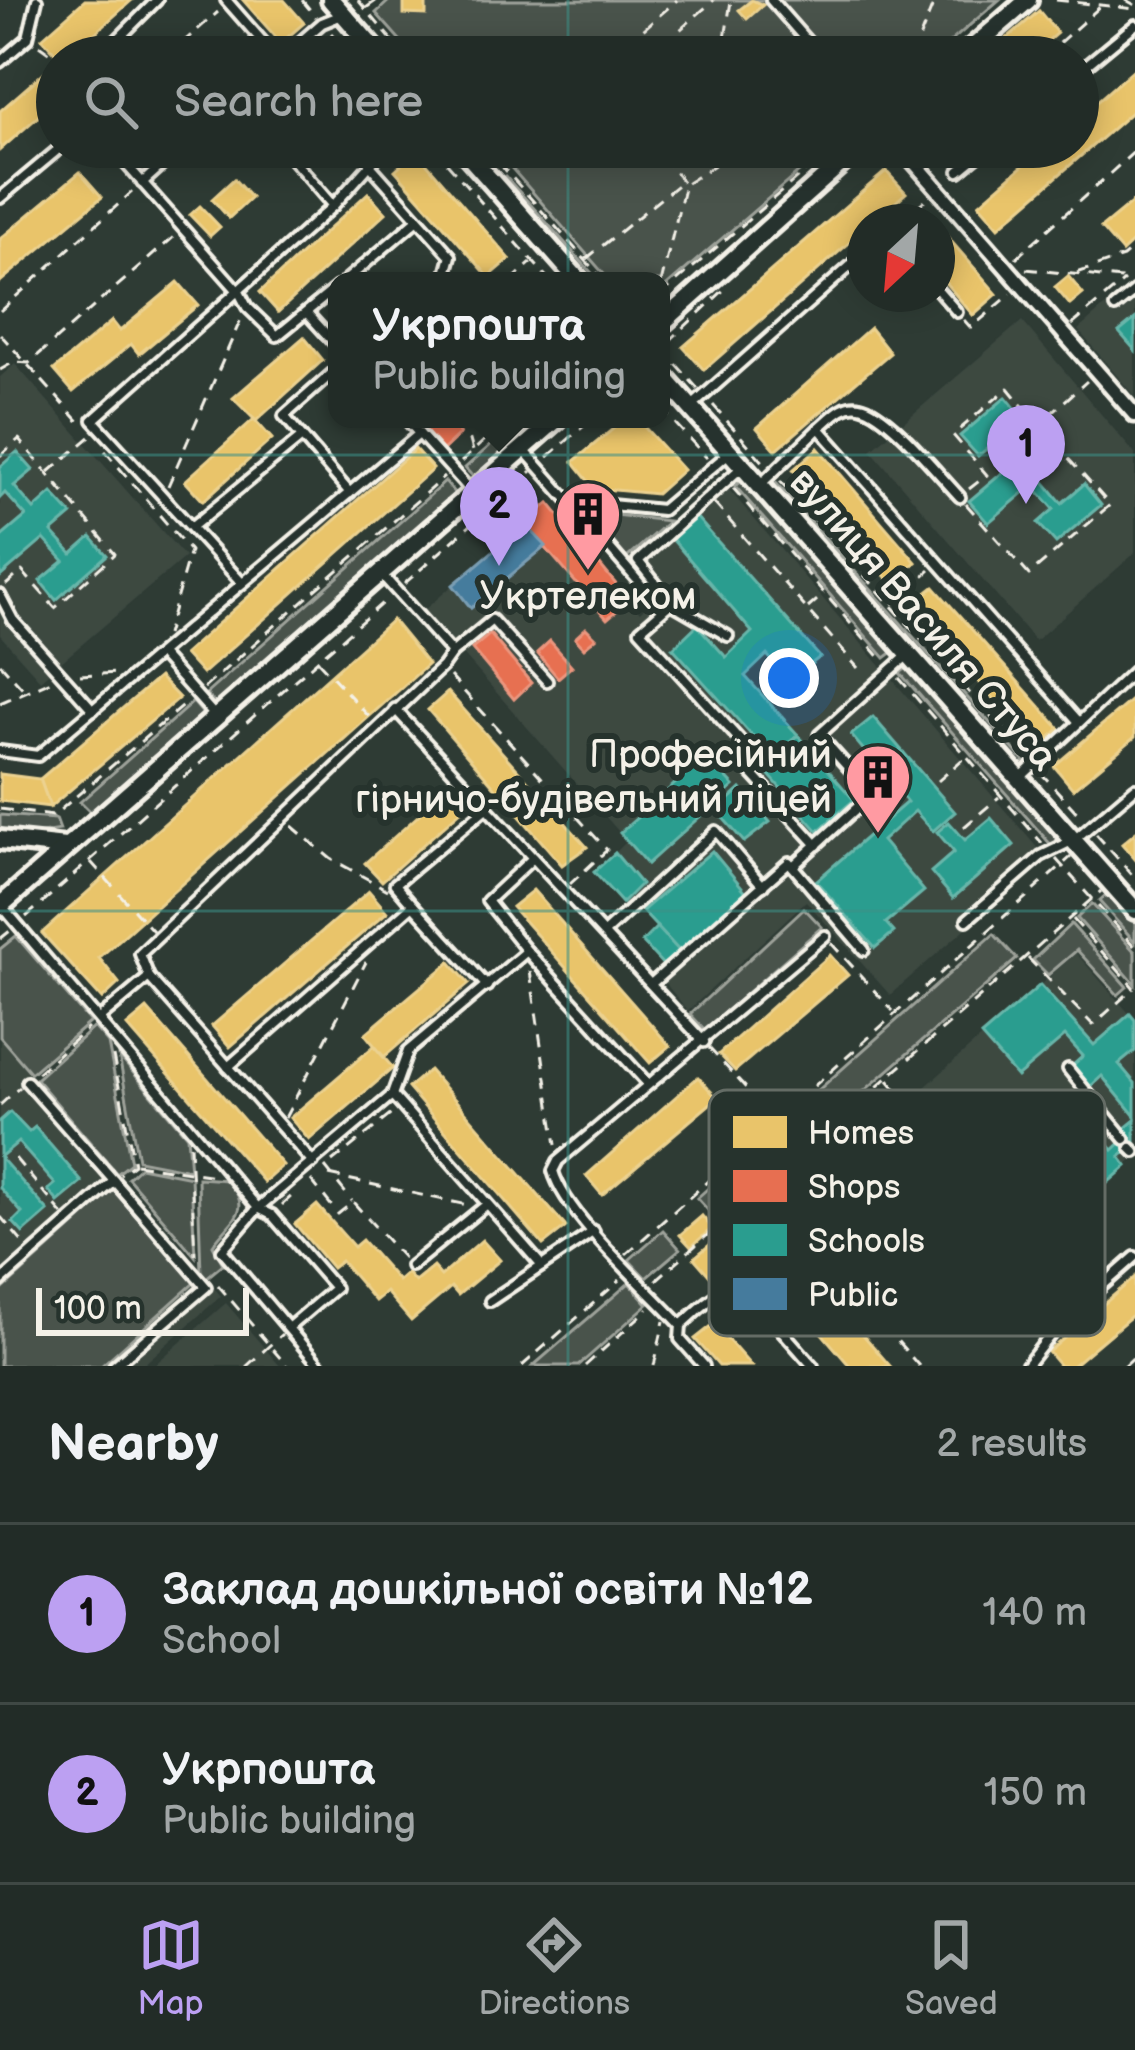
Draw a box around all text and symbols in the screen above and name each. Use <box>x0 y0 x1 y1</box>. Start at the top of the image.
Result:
search box <box>36 36 1099 168</box>
icon: search <box>78 69 144 135</box>
text: Search here <box>174 75 423 130</box>
north arrow <box>847 204 955 312</box>
popup <box>328 272 670 428</box>
text: Укрпошта <box>372 299 585 354</box>
text: Public building <box>372 354 626 401</box>
pin: 1 <box>987 405 1065 504</box>
street label: вулиця Василя Стуса <box>779 459 1067 781</box>
pin: 2 <box>460 467 538 566</box>
building icon: Укртелеком <box>553 479 623 573</box>
place label: Укртелеком <box>479 574 697 621</box>
your location <box>759 648 819 708</box>
place label: Професійний гірничо-будівельний ліцей <box>355 732 832 824</box>
building icon: Професійний гірничо-будівельний ліцей <box>843 742 913 836</box>
legend <box>709 1090 1105 1336</box>
text: Homes <box>808 1114 914 1154</box>
text: Shops <box>808 1168 900 1208</box>
text: Schools <box>808 1222 925 1262</box>
text: Public <box>808 1276 898 1316</box>
scale bar <box>36 1282 249 1335</box>
text: 100 m <box>54 1289 142 1329</box>
text: Nearby <box>48 1414 219 1475</box>
text: 2 results <box>936 1421 1087 1468</box>
text: Заклад дошкільної освіти №12 <box>162 1563 813 1618</box>
text: 1 <box>79 1590 95 1637</box>
text: 140 m <box>982 1590 1087 1637</box>
text: School <box>162 1618 281 1665</box>
text: Укрпошта <box>162 1743 375 1798</box>
text: 2 <box>75 1770 99 1817</box>
text: 150 m <box>984 1770 1087 1817</box>
text: Public building <box>162 1798 416 1845</box>
tab: Map <box>137 1912 204 2024</box>
tab: Directions <box>478 1912 630 2024</box>
tab: Saved <box>905 1912 998 2024</box>

